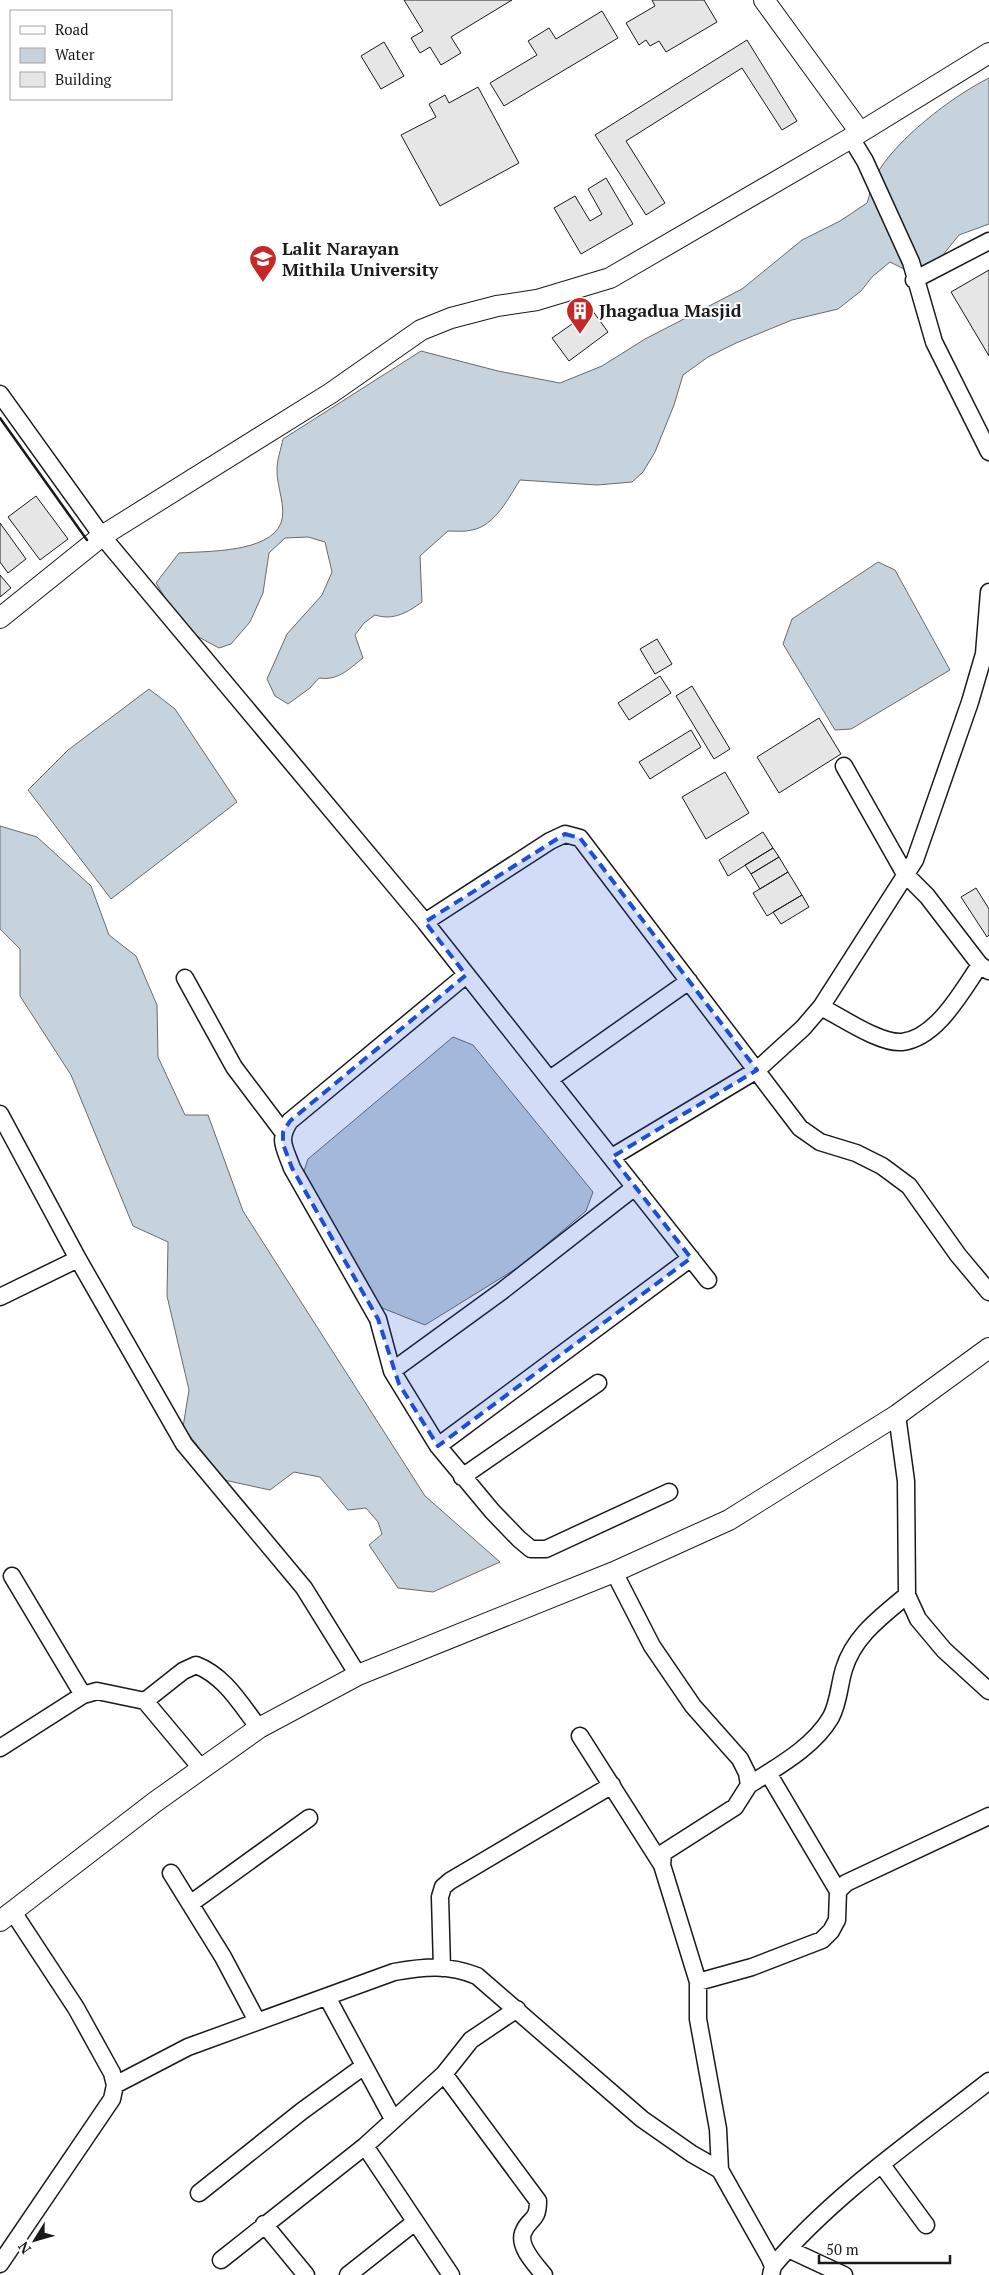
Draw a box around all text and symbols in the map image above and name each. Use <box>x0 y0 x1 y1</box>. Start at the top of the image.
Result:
legend <box>10 10 172 100</box>
text: Road <box>55 19 88 39</box>
text: Water <box>55 44 95 64</box>
text: Building <box>55 69 113 89</box>
place label: Lalit Narayan Mithila University <box>282 236 439 281</box>
school or university icon: Lalit Narayan Mithila University <box>248 244 278 283</box>
building icon: Jhagadua Masjid <box>565 296 595 335</box>
place label: Jhagadua Masjid <box>599 298 742 322</box>
north arrow <box>10 2215 60 2265</box>
scale bar <box>819 2232 950 2264</box>
text: N <box>13 2238 35 2258</box>
text: 50 m <box>826 2239 859 2259</box>

